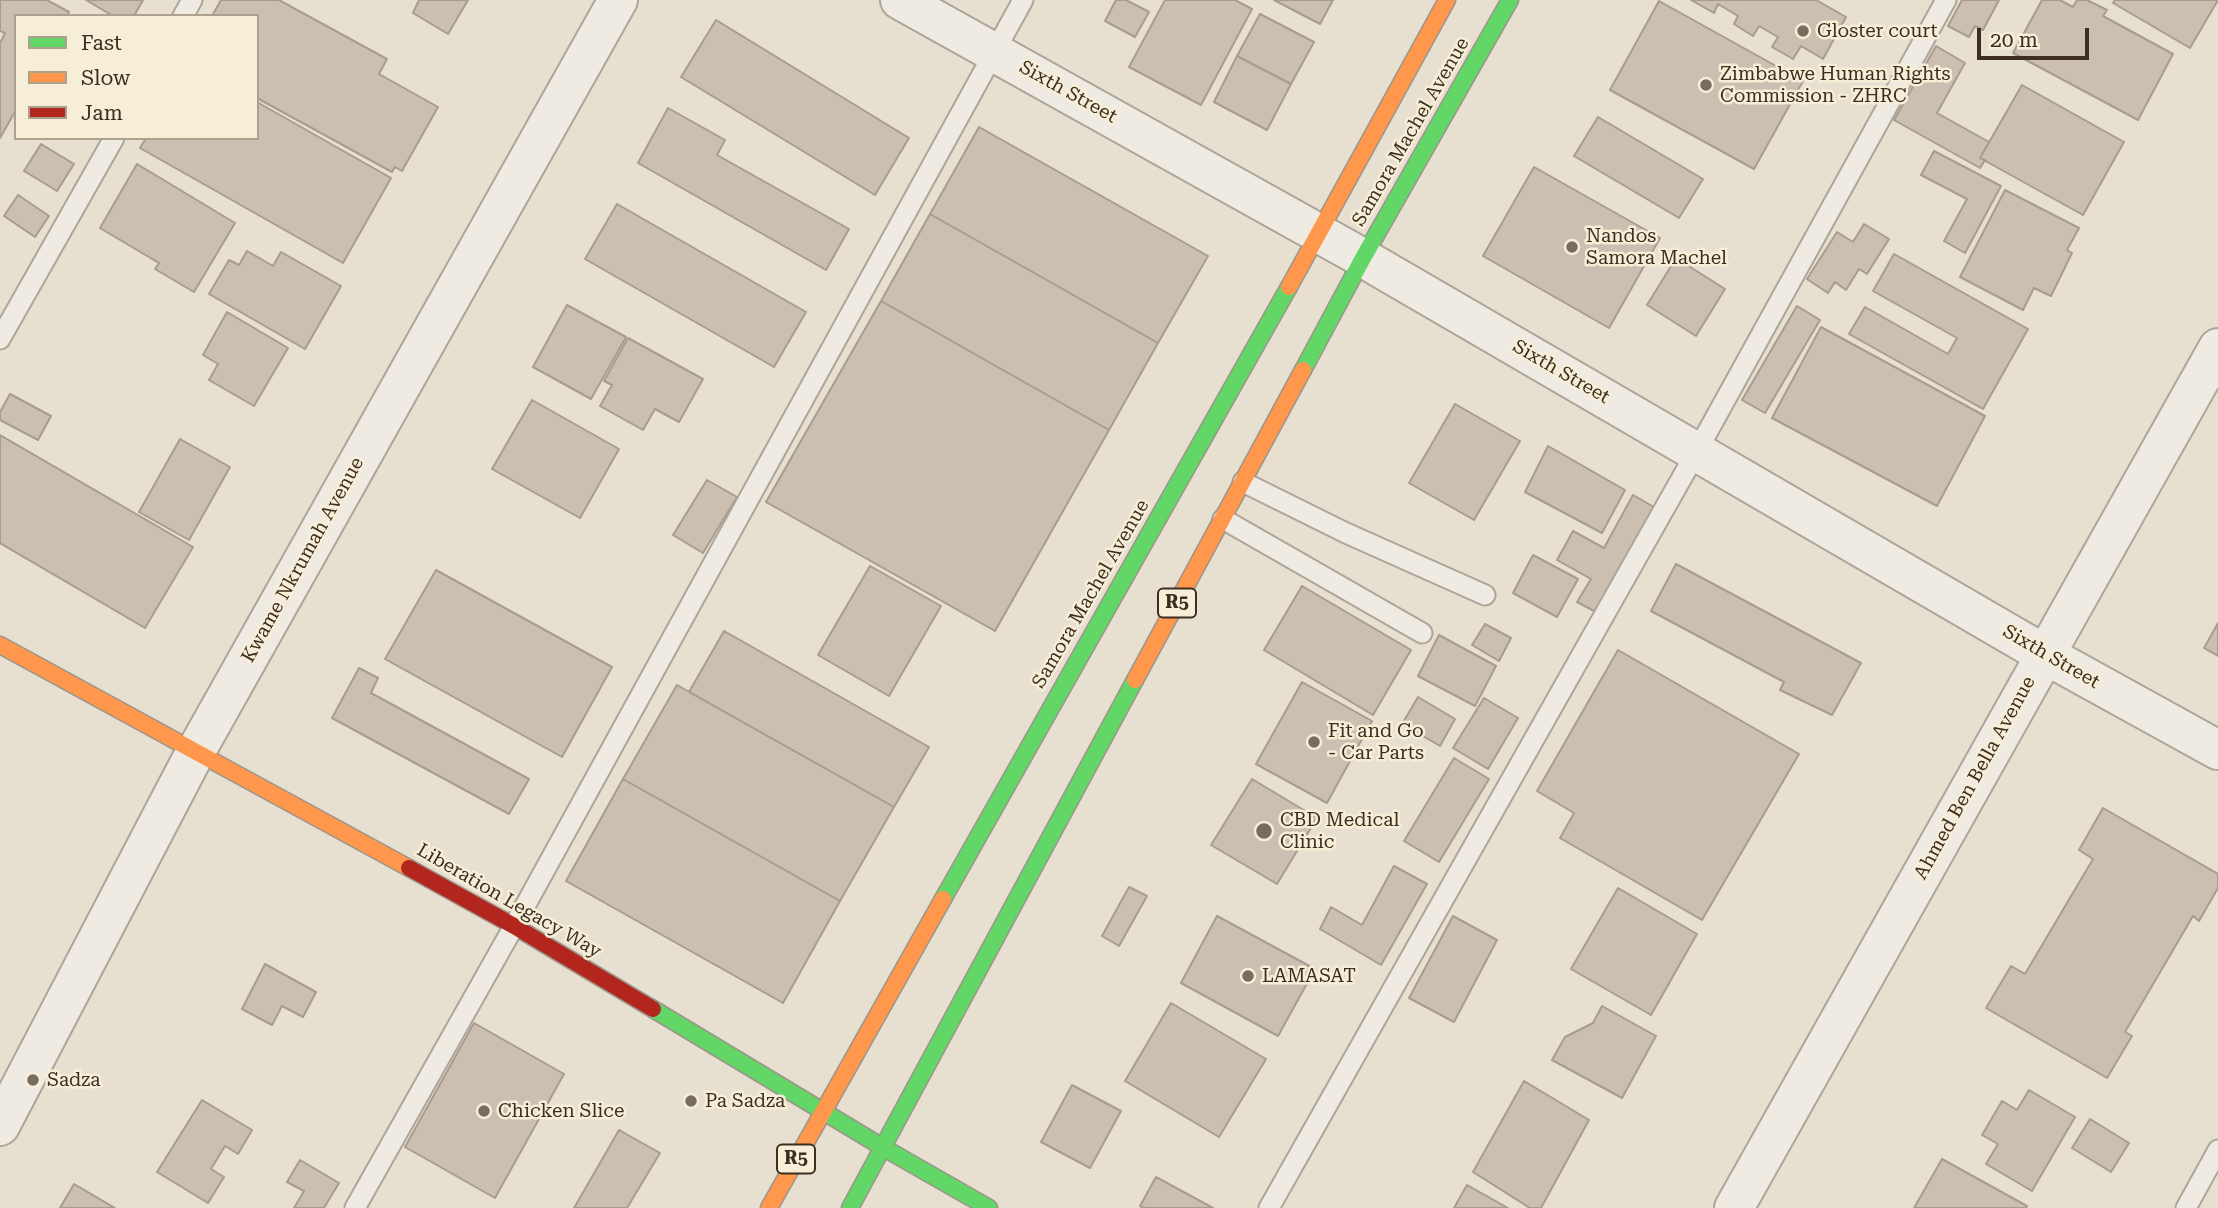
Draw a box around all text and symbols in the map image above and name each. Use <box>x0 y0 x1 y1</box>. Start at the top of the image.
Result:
legend <box>14 14 259 140</box>
scale bar <box>1980 14 2092 58</box>
place label: Gloster court <box>1817 20 1938 42</box>
marker: Gloster court <box>1795 23 1811 39</box>
text: 20 m <box>1990 28 2038 52</box>
text: Fast <box>81 31 122 55</box>
street label: Samora Machel Avenue <box>1348 34 1474 230</box>
street label: Sixth Street <box>1015 56 1121 128</box>
place label: Zimbabwe Human Rights Commission - ZHRC <box>1720 63 1950 107</box>
text: Slow <box>81 66 130 90</box>
marker: Zimbabwe Human Rights Commission - ZHRC <box>1698 77 1714 93</box>
text: Jam <box>81 101 123 125</box>
place label: Nandos Samora Machel <box>1586 225 1727 269</box>
marker: Nandos Samora Machel <box>1564 239 1580 255</box>
street label: Sixth Street <box>1508 335 1614 409</box>
street label: Kwame Nkrumah Avenue <box>237 453 369 667</box>
street label: Samora Machel Avenue <box>1028 496 1154 692</box>
road number: R5 <box>1158 588 1196 618</box>
street label: Sixth Street <box>1998 620 2104 694</box>
street label: Ahmed Ben Bella Avenue <box>1910 672 2040 884</box>
place label: Fit and Go - Car Parts <box>1328 720 1424 764</box>
marker: Fit and Go - Car Parts <box>1306 734 1322 750</box>
place label: CBD Medical Clinic <box>1280 809 1399 853</box>
marker: CBD Medical Clinic <box>1254 821 1274 841</box>
street label: Liberation Legacy Way <box>413 839 605 963</box>
place label: LAMASAT <box>1262 965 1356 987</box>
marker: LAMASAT <box>1240 968 1256 984</box>
place label: Sadza <box>47 1069 100 1091</box>
marker: Sadza <box>25 1072 41 1088</box>
place label: Pa Sadza <box>705 1090 785 1112</box>
marker: Pa Sadza <box>683 1093 699 1109</box>
place label: Chicken Slice <box>498 1100 624 1122</box>
marker: Chicken Slice <box>476 1103 492 1119</box>
road number: R5 <box>777 1144 815 1174</box>

